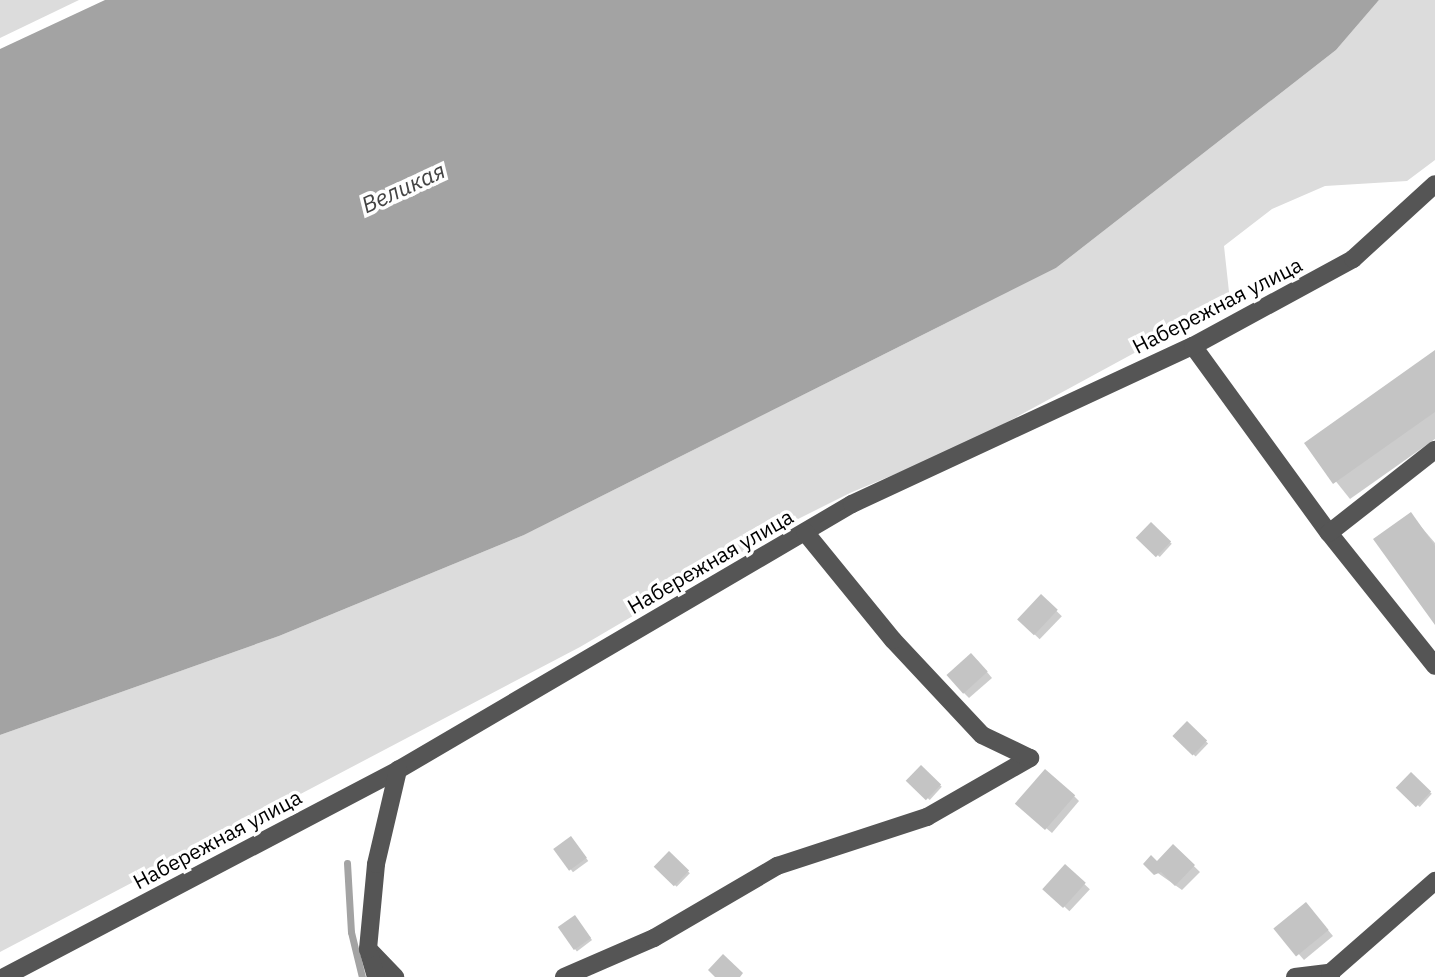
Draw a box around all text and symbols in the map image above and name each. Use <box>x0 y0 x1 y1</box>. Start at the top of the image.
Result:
water label: Великая <box>357 156 449 218</box>
street label: Набережная улица <box>1128 251 1306 359</box>
street label: Набережная улица <box>623 503 797 619</box>
street label: Набережная улица <box>129 784 305 894</box>

